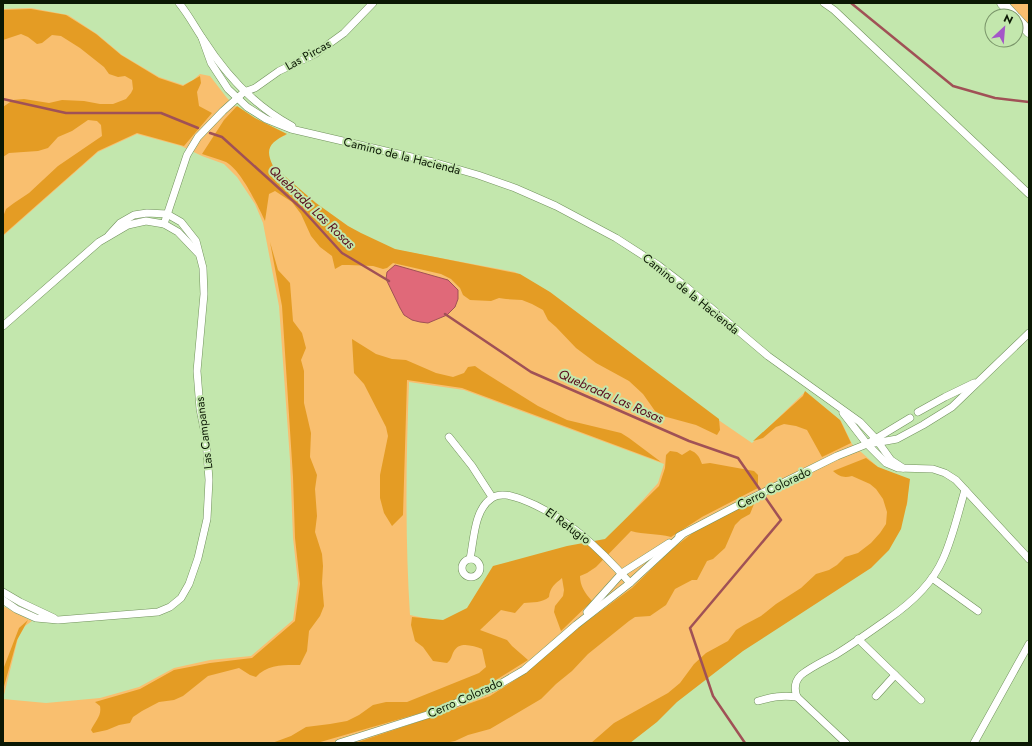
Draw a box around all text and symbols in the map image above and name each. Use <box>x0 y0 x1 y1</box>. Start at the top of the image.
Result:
north arrow <box>984 8 1024 48</box>
text: N <box>1001 10 1016 28</box>
street label: Las Pircas <box>282 35 334 75</box>
street label: Camino de la Hacienda <box>342 133 463 179</box>
water label: Quebrada Las Rosas <box>265 161 360 254</box>
street label: Camino de la Hacienda <box>639 249 743 339</box>
water label: Quebrada Las Rosas <box>555 364 667 428</box>
street label: Las Campanas <box>191 396 217 470</box>
street label: Cerro Colorado <box>734 462 814 514</box>
street label: El Refugio <box>542 503 595 549</box>
street label: Cerro Colorado <box>425 673 506 722</box>

